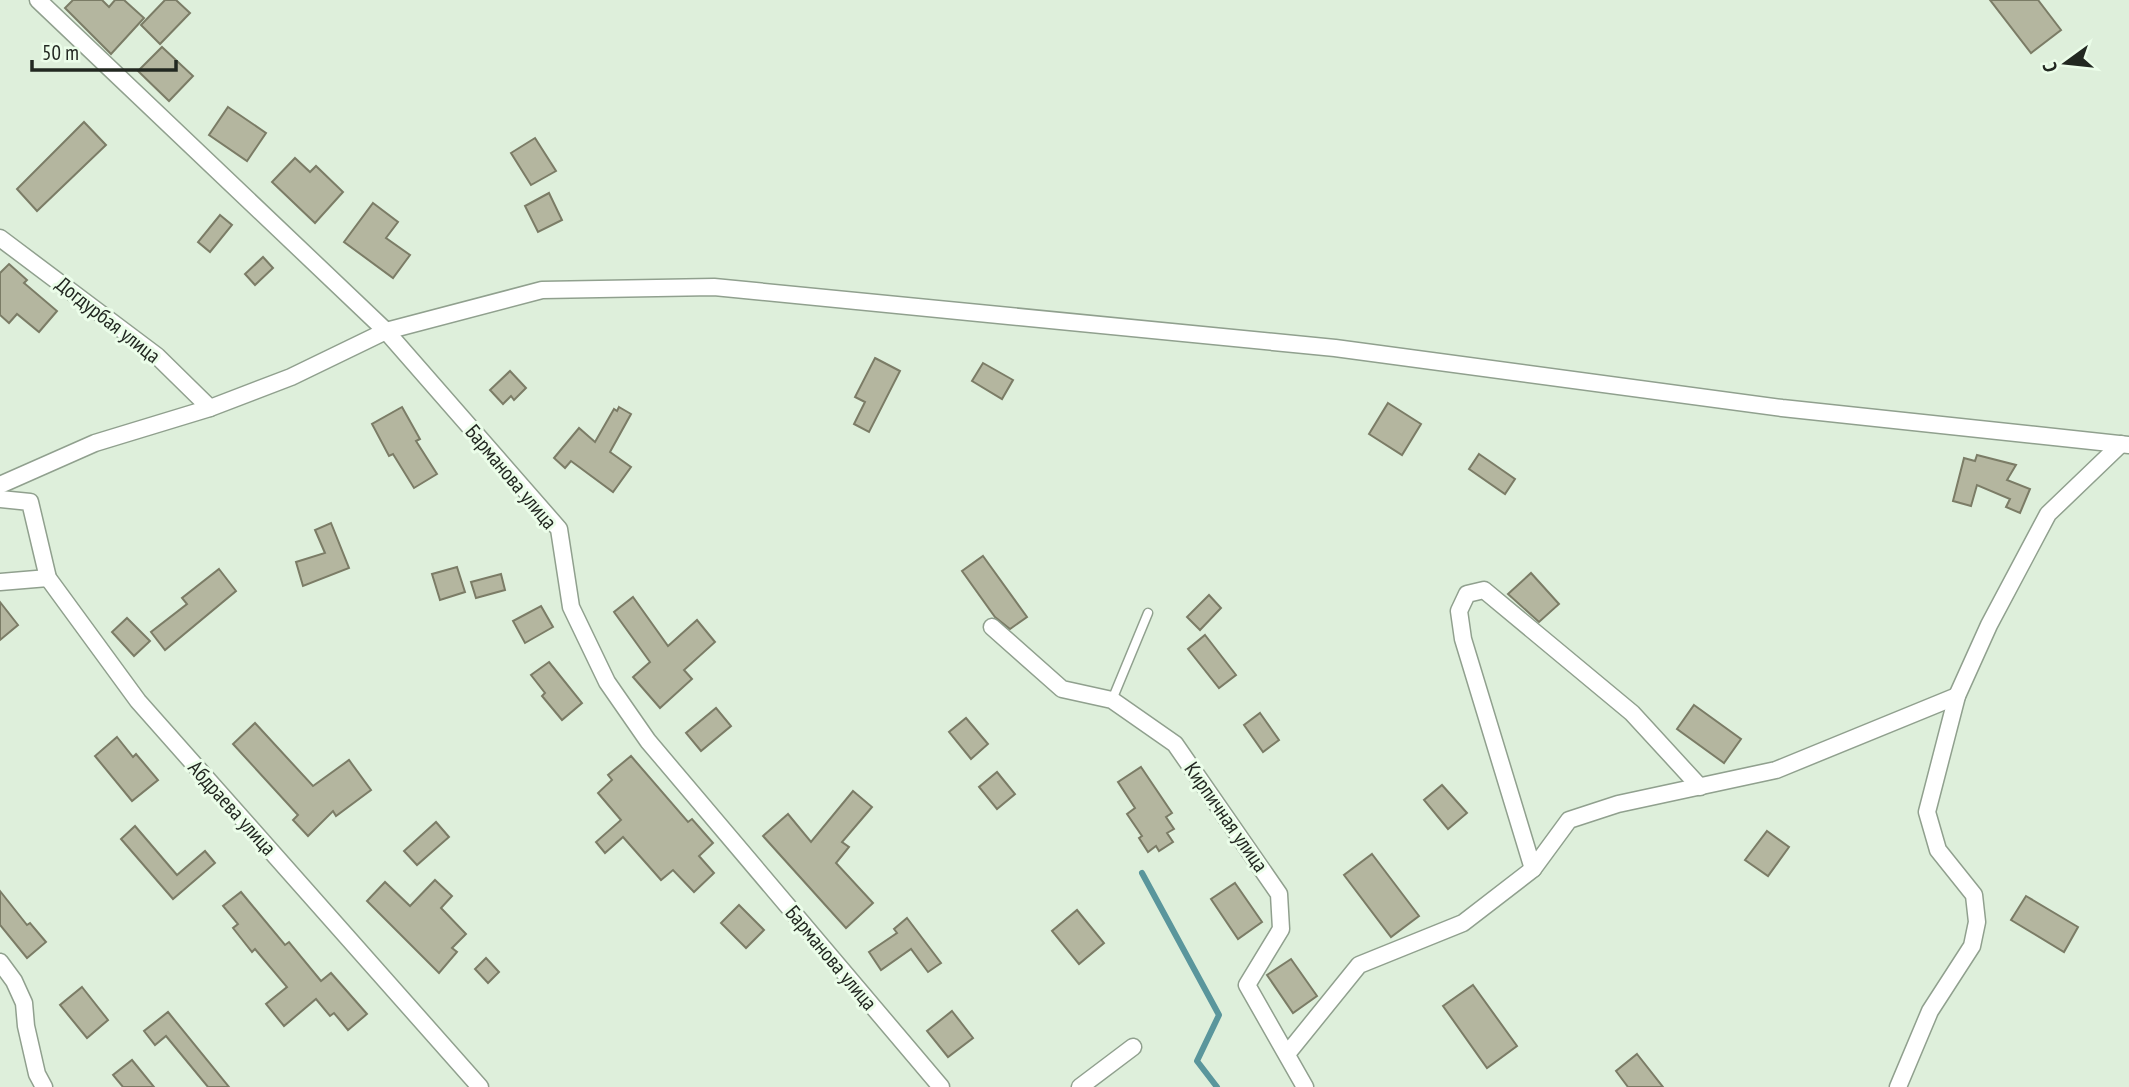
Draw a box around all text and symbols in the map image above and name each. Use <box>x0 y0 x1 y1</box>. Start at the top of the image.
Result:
scale bar <box>32 28 175 72</box>
north arrow <box>2031 28 2101 98</box>
text: 50 m <box>42 39 79 66</box>
text: С <box>2037 60 2062 75</box>
street label: Догдурбая улица <box>51 270 166 369</box>
street label: Барманова улица <box>460 419 563 535</box>
street label: Абдраева улица <box>183 755 282 861</box>
street label: Кирпичная улица <box>1179 756 1274 877</box>
street label: Барманова улица <box>780 900 883 1016</box>

